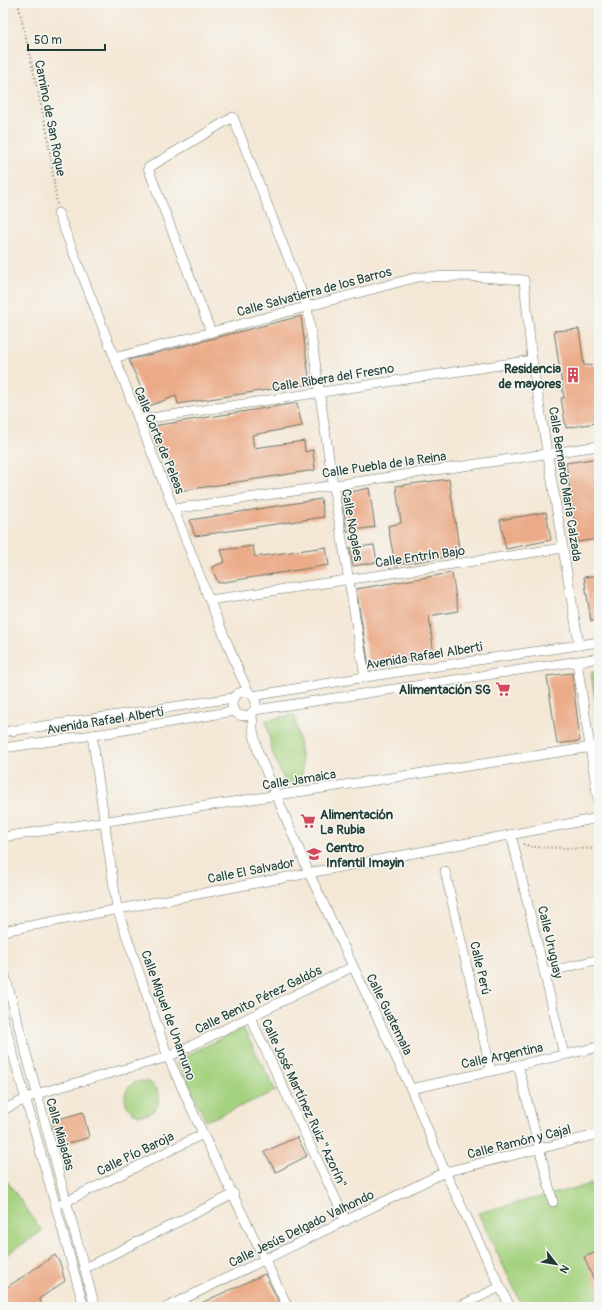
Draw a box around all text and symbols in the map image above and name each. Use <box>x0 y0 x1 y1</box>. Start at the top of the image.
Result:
scale bar <box>28 26 105 52</box>
text: 50 m <box>34 33 62 48</box>
street label: Camino de San Roque <box>31 59 69 178</box>
street label: Calle Salvatierra de los Barros <box>235 264 394 320</box>
street label: Calle Ribera del Fresno <box>271 360 395 396</box>
place label: Residencia de mayores <box>499 361 561 392</box>
building icon: Residencia de mayores <box>564 366 582 384</box>
street label: Calle Corte de Peleas <box>130 384 188 497</box>
street label: Calle Bernardo María Calzada <box>545 406 585 563</box>
street label: Calle Puebla de la Reina <box>321 448 447 482</box>
street label: Calle Nogales <box>338 488 366 563</box>
street label: Calle Entrín Bajo <box>374 543 466 571</box>
street label: Avenida Rafael Alberti <box>365 639 484 673</box>
supermarket icon: Alimentación SG <box>494 680 512 698</box>
place label: Alimentación SG <box>399 682 491 698</box>
street label: Avenida Rafael Alberti <box>46 704 165 738</box>
street label: Calle Jamaica <box>261 766 337 794</box>
place label: Alimentación La Rubia <box>320 807 394 838</box>
supermarket icon: Alimentación La Rubia <box>299 812 317 830</box>
place label: Centro Infantil Imayin <box>326 840 405 871</box>
school or university icon: Centro Infantil Imayin <box>305 845 323 863</box>
street label: Calle El Salvador <box>206 855 297 887</box>
street label: Calle Uruguay <box>534 904 566 980</box>
street label: Calle Perú <box>466 940 494 997</box>
street label: Calle Miguel de Unamuno <box>137 948 199 1082</box>
street label: Calle Benito Pérez Galdós <box>192 962 325 1038</box>
street label: Calle Guatemala <box>363 971 416 1058</box>
street label: Calle José Martínez Ruiz "Azorín" <box>258 1016 350 1191</box>
street label: Calle Argentina <box>460 1039 545 1072</box>
street label: Calle Miajadas <box>42 1096 78 1172</box>
street label: Calle Ramón y Cajal <box>466 1121 573 1163</box>
street label: Calle Pío Baroja <box>94 1128 177 1179</box>
street label: Calle Jesús Delgado Valhondo <box>226 1187 377 1271</box>
north arrow <box>536 1244 576 1284</box>
text: N <box>556 1262 572 1276</box>

